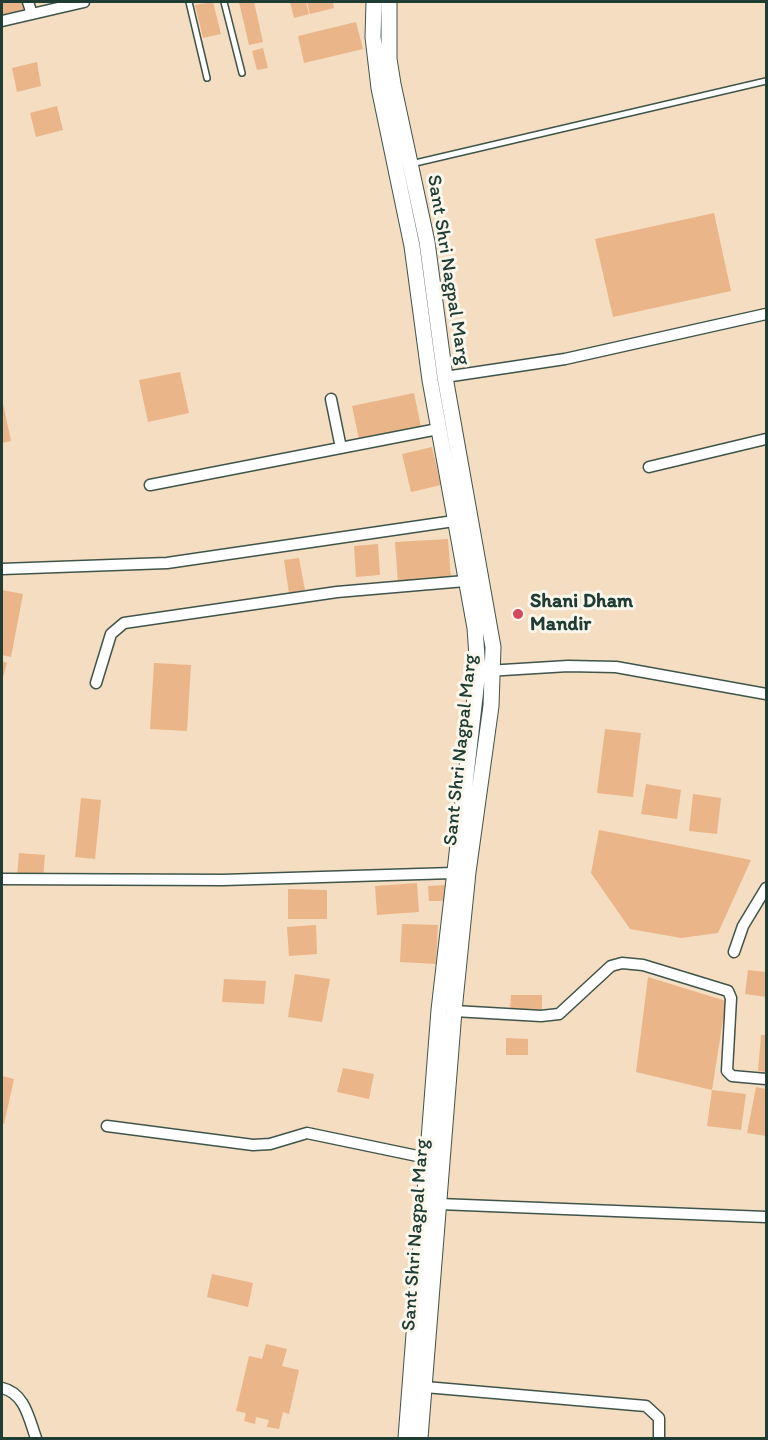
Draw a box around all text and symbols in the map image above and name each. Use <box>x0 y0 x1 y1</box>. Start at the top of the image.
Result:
street label: Sant Shri Nagpal Marg <box>421 173 475 367</box>
place label: Shani Dham Mandir <box>530 590 633 637</box>
marker: Shani Dham Mandir <box>511 607 525 621</box>
street label: Sant Shri Nagpal Marg <box>439 653 483 847</box>
street label: Sant Shri Nagpal Marg <box>397 1138 435 1332</box>

